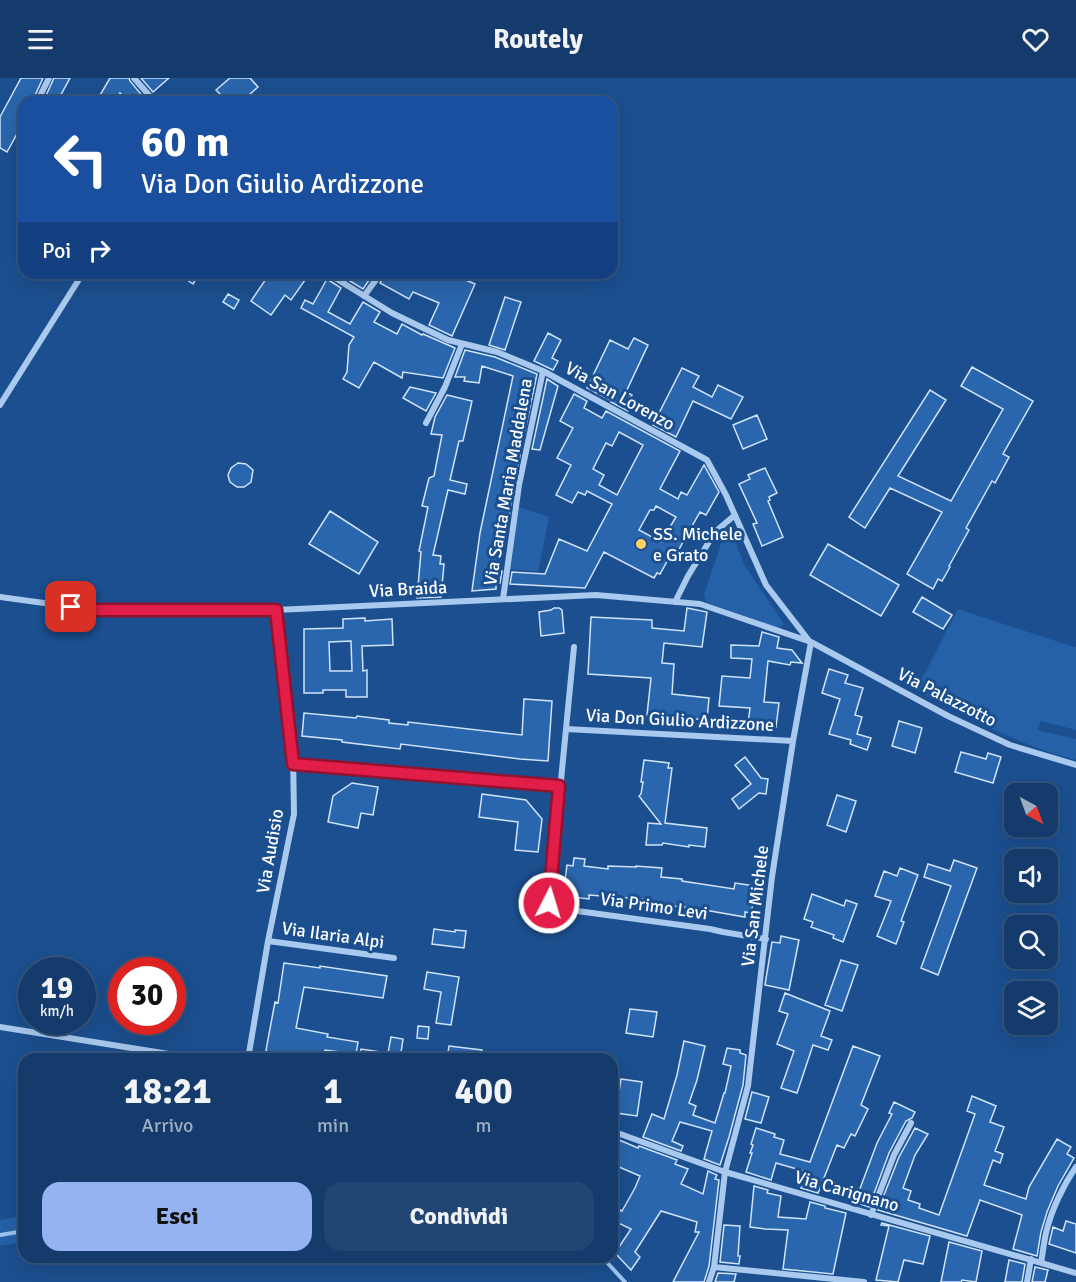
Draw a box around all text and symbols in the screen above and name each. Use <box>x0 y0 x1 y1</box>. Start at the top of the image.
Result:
icon: menu <box>24 23 57 56</box>
text: Routely <box>493 23 583 56</box>
icon: heart <box>1019 23 1052 56</box>
text: 60 m <box>141 117 230 168</box>
icon: left <box>42 120 120 198</box>
text: Via Don Giulio Ardizzone <box>141 168 424 201</box>
icon: right <box>83 234 116 267</box>
text: Poi <box>42 237 71 264</box>
street label: Via San Lorenzo <box>561 357 679 435</box>
street label: Via Santa Maria Maddalena <box>479 377 537 587</box>
place label: SS. Michele e Grato <box>653 523 743 566</box>
marker: SS. Michele e Grato <box>634 537 648 551</box>
street label: Via Braida <box>368 576 448 602</box>
pin <box>45 581 96 632</box>
icon: arrive <box>54 590 87 623</box>
street label: Via Palazzotto <box>894 663 1000 731</box>
street label: Via Don Giulio Ardizzone <box>585 704 775 736</box>
north arrow <box>1004 783 1058 837</box>
map controls <box>1004 783 1058 1035</box>
street label: Via Audisio <box>252 807 288 895</box>
street label: Via San Michele <box>737 844 773 968</box>
button: sound <box>1004 849 1058 903</box>
position arrow <box>517 871 581 935</box>
street label: Via Primo Levi <box>599 888 709 924</box>
button: search <box>1004 915 1058 969</box>
street label: Via Ilaria Alpi <box>280 917 386 953</box>
speed limit sign: 30 <box>108 957 186 1035</box>
text: 19 <box>41 970 73 1007</box>
button: layers <box>1004 981 1058 1035</box>
text: km/h <box>40 1002 74 1020</box>
text: 18:21 <box>123 1069 212 1114</box>
text: 1 <box>323 1069 343 1114</box>
text: 400 <box>454 1069 513 1114</box>
text: Arrivo <box>142 1113 193 1138</box>
text: min <box>317 1113 349 1138</box>
text: m <box>476 1113 492 1138</box>
street label: Via Carignano <box>792 1166 902 1216</box>
button: Esci <box>42 1182 312 1251</box>
button: Condividi <box>324 1182 594 1251</box>

